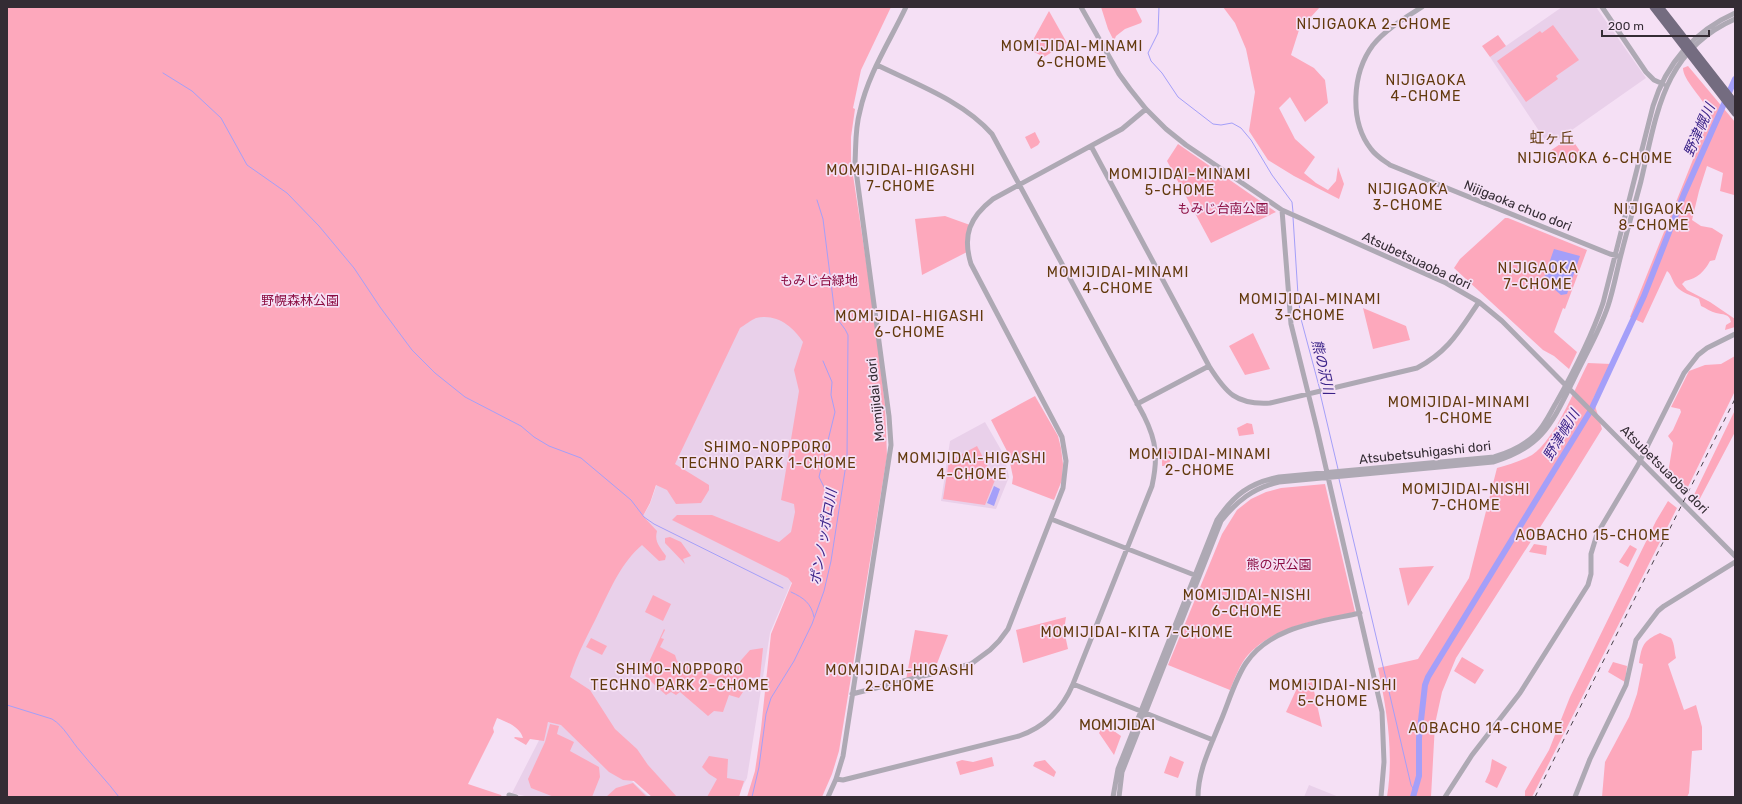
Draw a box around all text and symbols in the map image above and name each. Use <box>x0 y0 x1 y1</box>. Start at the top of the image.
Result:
scale bar <box>1602 12 1709 38</box>
district label: NIJIGAOKA 2-CHOME <box>1296 16 1452 33</box>
text: 200 m <box>1608 19 1644 33</box>
district label: MOMIJIDAI-MINAMI 6-CHOME <box>1001 38 1143 71</box>
district label: NIJIGAOKA 4-CHOME <box>1385 72 1467 105</box>
water label: 野津幌川 <box>1680 99 1719 159</box>
district label: 虹ヶ丘 <box>1529 129 1575 147</box>
district label: NIJIGAOKA 6-CHOME <box>1517 150 1673 167</box>
district label: MOMIJIDAI-HIGASHI 7-CHOME <box>826 162 976 195</box>
district label: MOMIJIDAI-MINAMI 5-CHOME <box>1109 166 1251 199</box>
street label: Nijigaoka chuo dori <box>1461 177 1574 235</box>
district label: NIJIGAOKA 3-CHOME <box>1367 181 1449 214</box>
park label: もみじ台南公園 <box>1177 201 1269 216</box>
district label: NIJIGAOKA 8-CHOME <box>1613 201 1695 234</box>
street label: Atsubetsuaoba dori <box>1360 229 1474 292</box>
district label: NIJIGAOKA 7-CHOME <box>1497 260 1579 293</box>
district label: MOMIJIDAI-MINAMI 4-CHOME <box>1047 264 1189 297</box>
park label: もみじ台緑地 <box>780 273 858 288</box>
district label: MOMIJIDAI-MINAMI 3-CHOME <box>1239 291 1381 324</box>
park label: 野幌森林公園 <box>261 293 339 308</box>
district label: MOMIJIDAI-HIGASHI 6-CHOME <box>835 308 985 341</box>
water label: 熊の沢川 <box>1308 338 1338 398</box>
street label: Momijidai dori <box>864 358 887 442</box>
district label: MOMIJIDAI-MINAMI 1-CHOME <box>1388 394 1530 427</box>
water label: 野津幌川 <box>1540 405 1584 464</box>
street label: Atsubetsuaoba dori <box>1617 422 1712 517</box>
street label: Atsubetsuhigashi dori <box>1358 438 1492 468</box>
district label: SHIMO-NOPPORO TECHNO PARK 1-CHOME <box>679 439 857 472</box>
district label: MOMIJIDAI-MINAMI 2-CHOME <box>1129 446 1271 479</box>
district label: MOMIJIDAI-HIGASHI 4-CHOME <box>897 450 1047 483</box>
district label: MOMIJIDAI-NISHI 7-CHOME <box>1402 481 1530 514</box>
water label: ポンノッポロ川 <box>807 486 841 586</box>
district label: AOBACHO 15-CHOME <box>1516 527 1670 544</box>
park label: 熊の沢公園 <box>1246 557 1312 572</box>
district label: MOMIJIDAI-NISHI 6-CHOME <box>1183 587 1311 620</box>
district label: MOMIJIDAI-KITA 7-CHOME <box>1040 624 1234 641</box>
district label: SHIMO-NOPPORO TECHNO PARK 2-CHOME <box>590 661 770 694</box>
district label: MOMIJIDAI-HIGASHI 2-CHOME <box>825 662 975 695</box>
district label: MOMIJIDAI-NISHI 5-CHOME <box>1269 677 1397 710</box>
district label: MOMIJIDAI <box>1079 716 1155 734</box>
district label: AOBACHO 14-CHOME <box>1408 720 1564 737</box>

